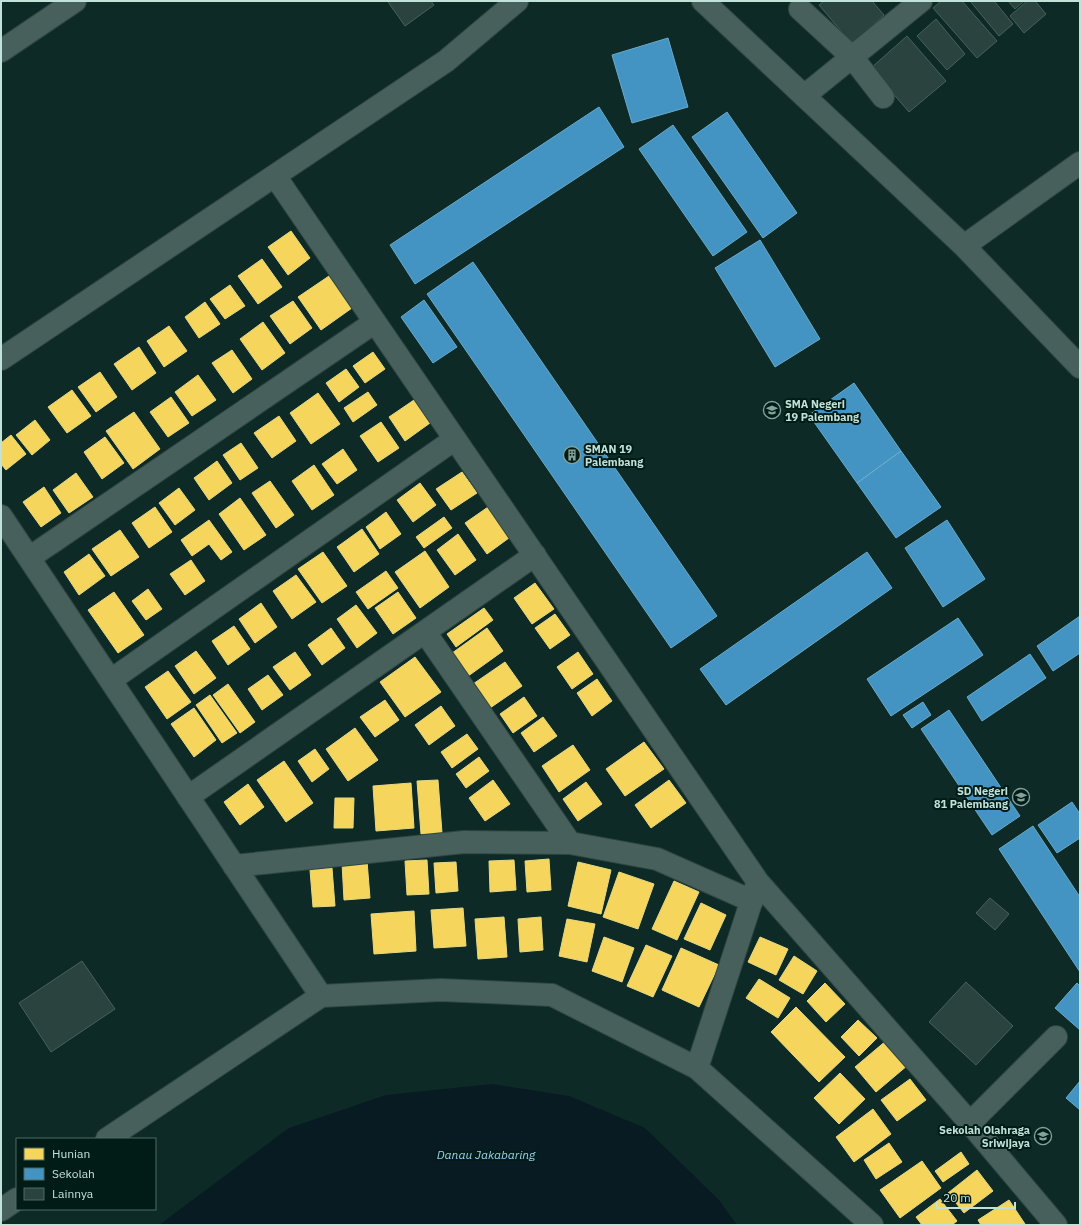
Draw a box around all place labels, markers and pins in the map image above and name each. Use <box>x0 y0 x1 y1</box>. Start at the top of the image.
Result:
place label: SMA Negeri 19 Palembang <box>785 397 860 424</box>
school or university icon: SMA Negeri 19 Palembang <box>762 400 782 420</box>
place label: SMAN 19 Palembang <box>585 442 644 469</box>
building icon: SMAN 19 Palembang <box>562 445 582 465</box>
place label: SD Negeri 81 Palembang <box>934 784 1009 811</box>
school or university icon: SD Negeri 81 Palembang <box>1011 787 1031 807</box>
place label: Sekolah Olahraga Sriwijaya <box>939 1123 1030 1150</box>
school or university icon: Sekolah Olahraga Sriwijaya <box>1033 1126 1053 1146</box>

